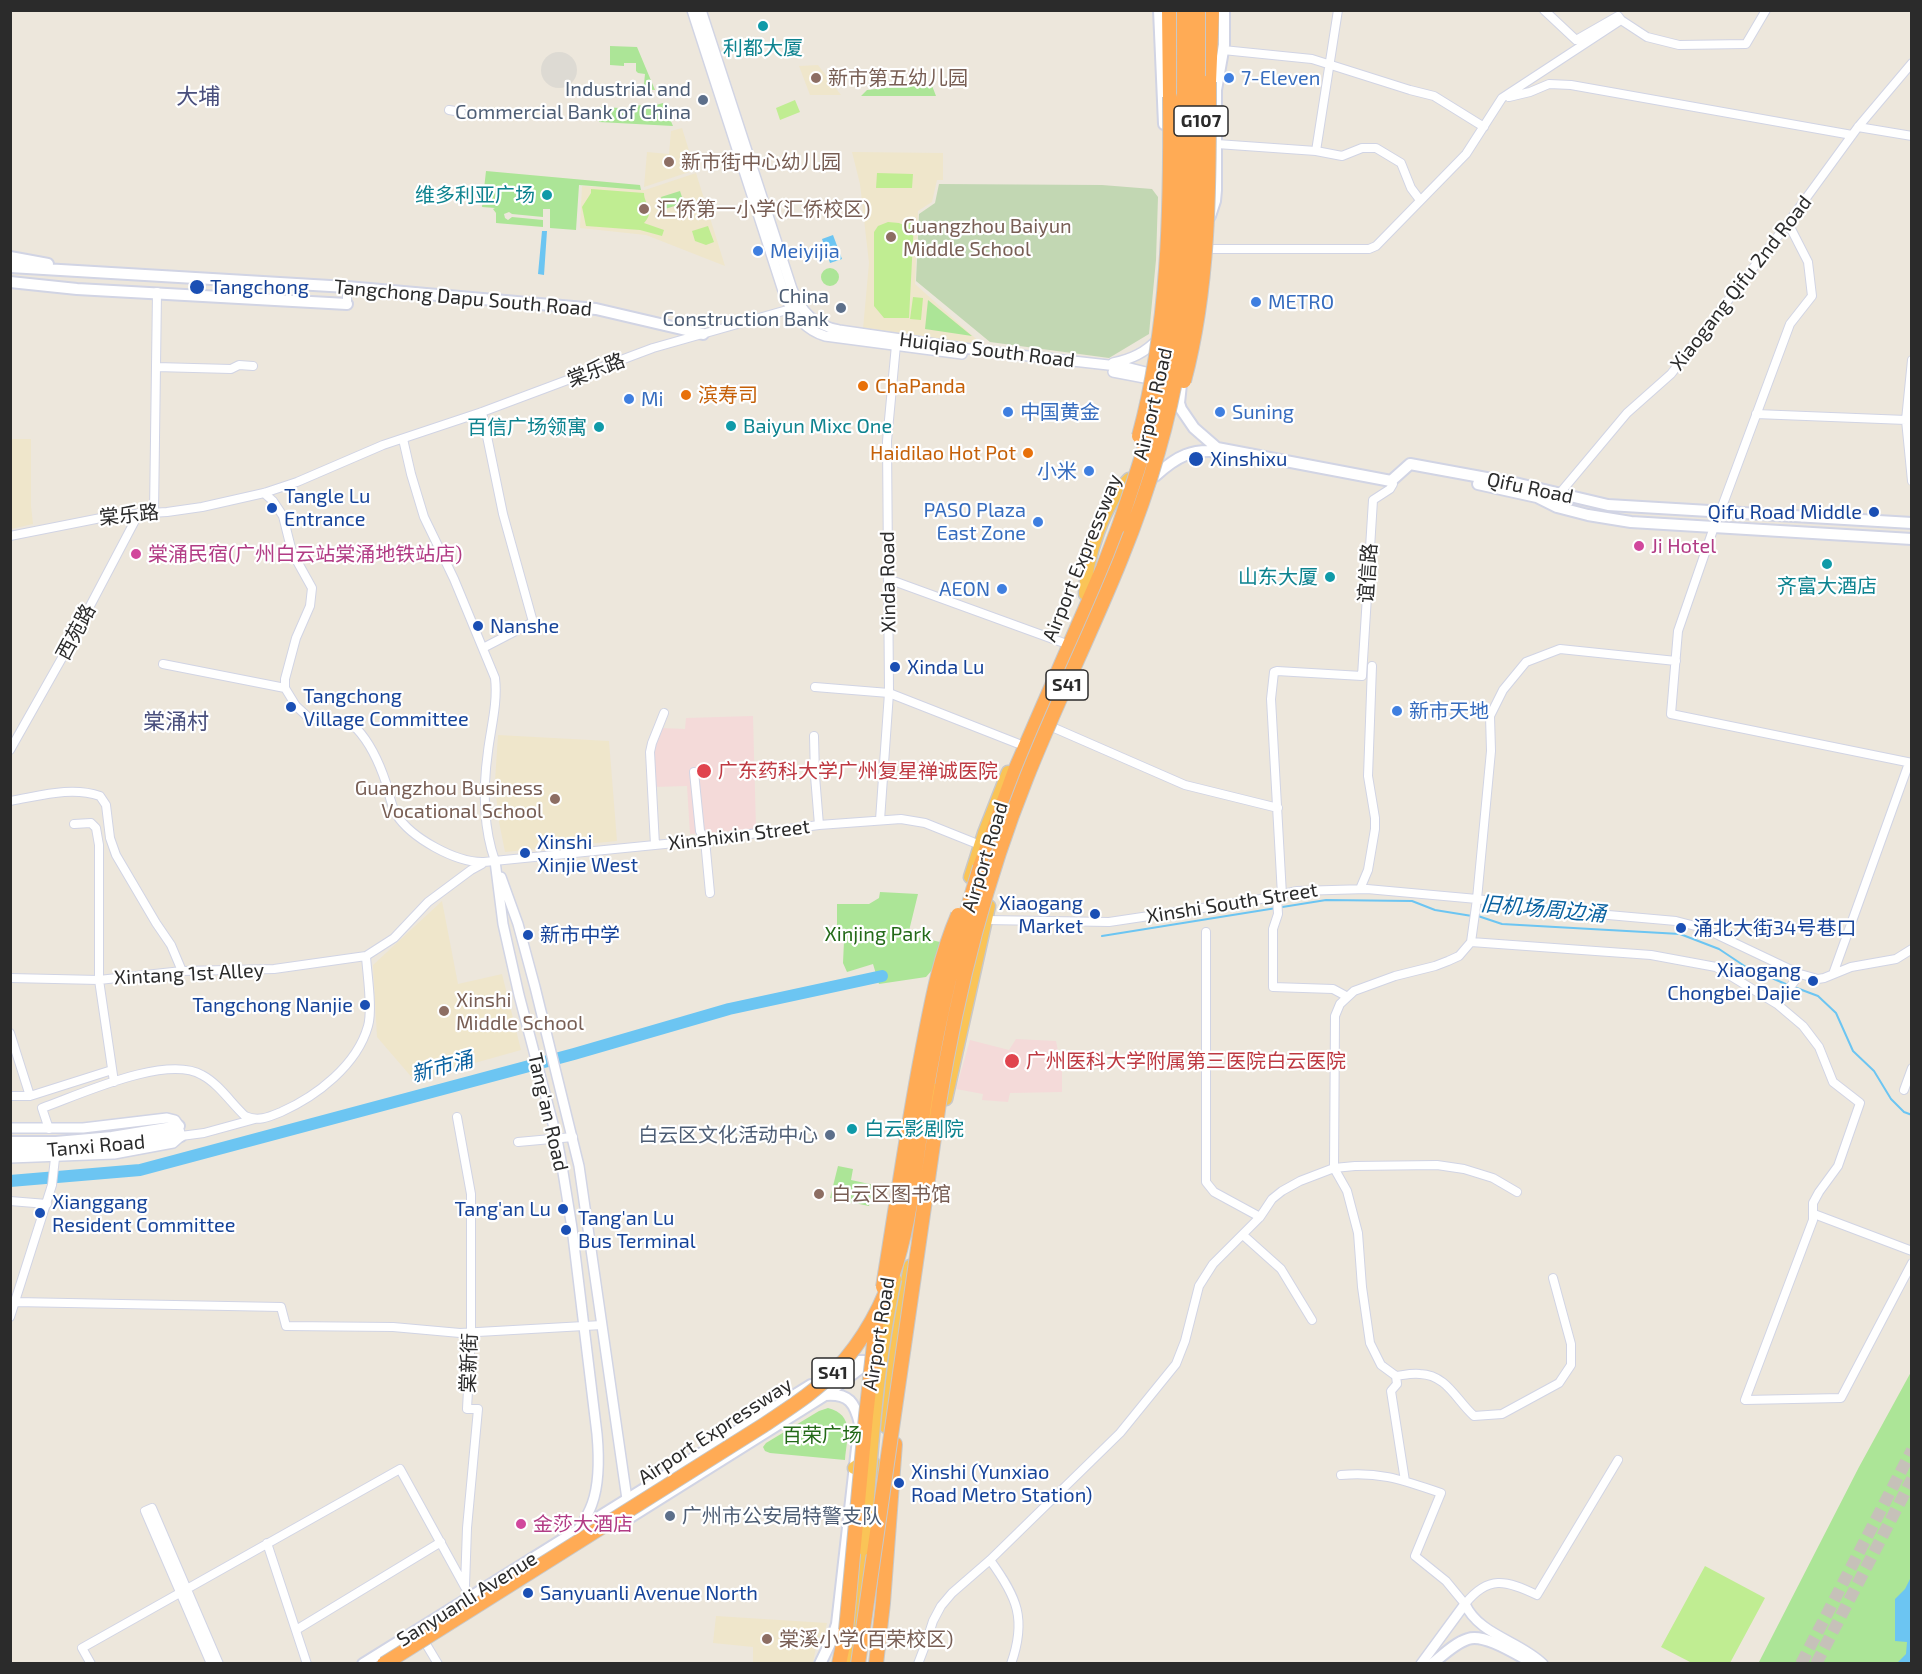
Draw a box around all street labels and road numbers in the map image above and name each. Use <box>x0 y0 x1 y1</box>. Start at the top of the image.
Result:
road number: G107 <box>1174 106 1228 136</box>
street label: Xiaogang Qifu 2nd Road <box>1665 191 1817 375</box>
street label: Tangchong Dapu South Road <box>333 275 593 321</box>
street label: Huiqiao South Road <box>898 327 1076 373</box>
street label: Airport Road <box>1128 345 1178 463</box>
street label: 棠乐路 <box>564 348 628 392</box>
street label: Qifu Road <box>1485 467 1575 509</box>
street label: Airport Expressway <box>1037 471 1127 645</box>
street label: 棠乐路 <box>98 500 160 530</box>
street label: Xinda Road <box>875 531 901 633</box>
street label: 谊信路 <box>1354 542 1382 604</box>
street label: 西苑路 <box>51 600 101 664</box>
road number: S41 <box>1046 670 1088 700</box>
street label: Airport Road <box>957 799 1013 915</box>
street label: Xinshixin Street <box>667 814 811 856</box>
street label: Xinshi South Street <box>1145 878 1319 928</box>
street label: Xintang 1st Alley <box>113 958 265 990</box>
street label: Tang'an Road <box>523 1050 573 1174</box>
street label: Tanxi Road <box>46 1130 146 1162</box>
street label: Airport Road <box>858 1276 900 1392</box>
street label: 棠新街 <box>456 1333 482 1393</box>
road number: S41 <box>812 1358 854 1388</box>
street label: Airport Expressway <box>634 1372 796 1490</box>
street label: Sanyuanli Avenue <box>392 1546 542 1652</box>

